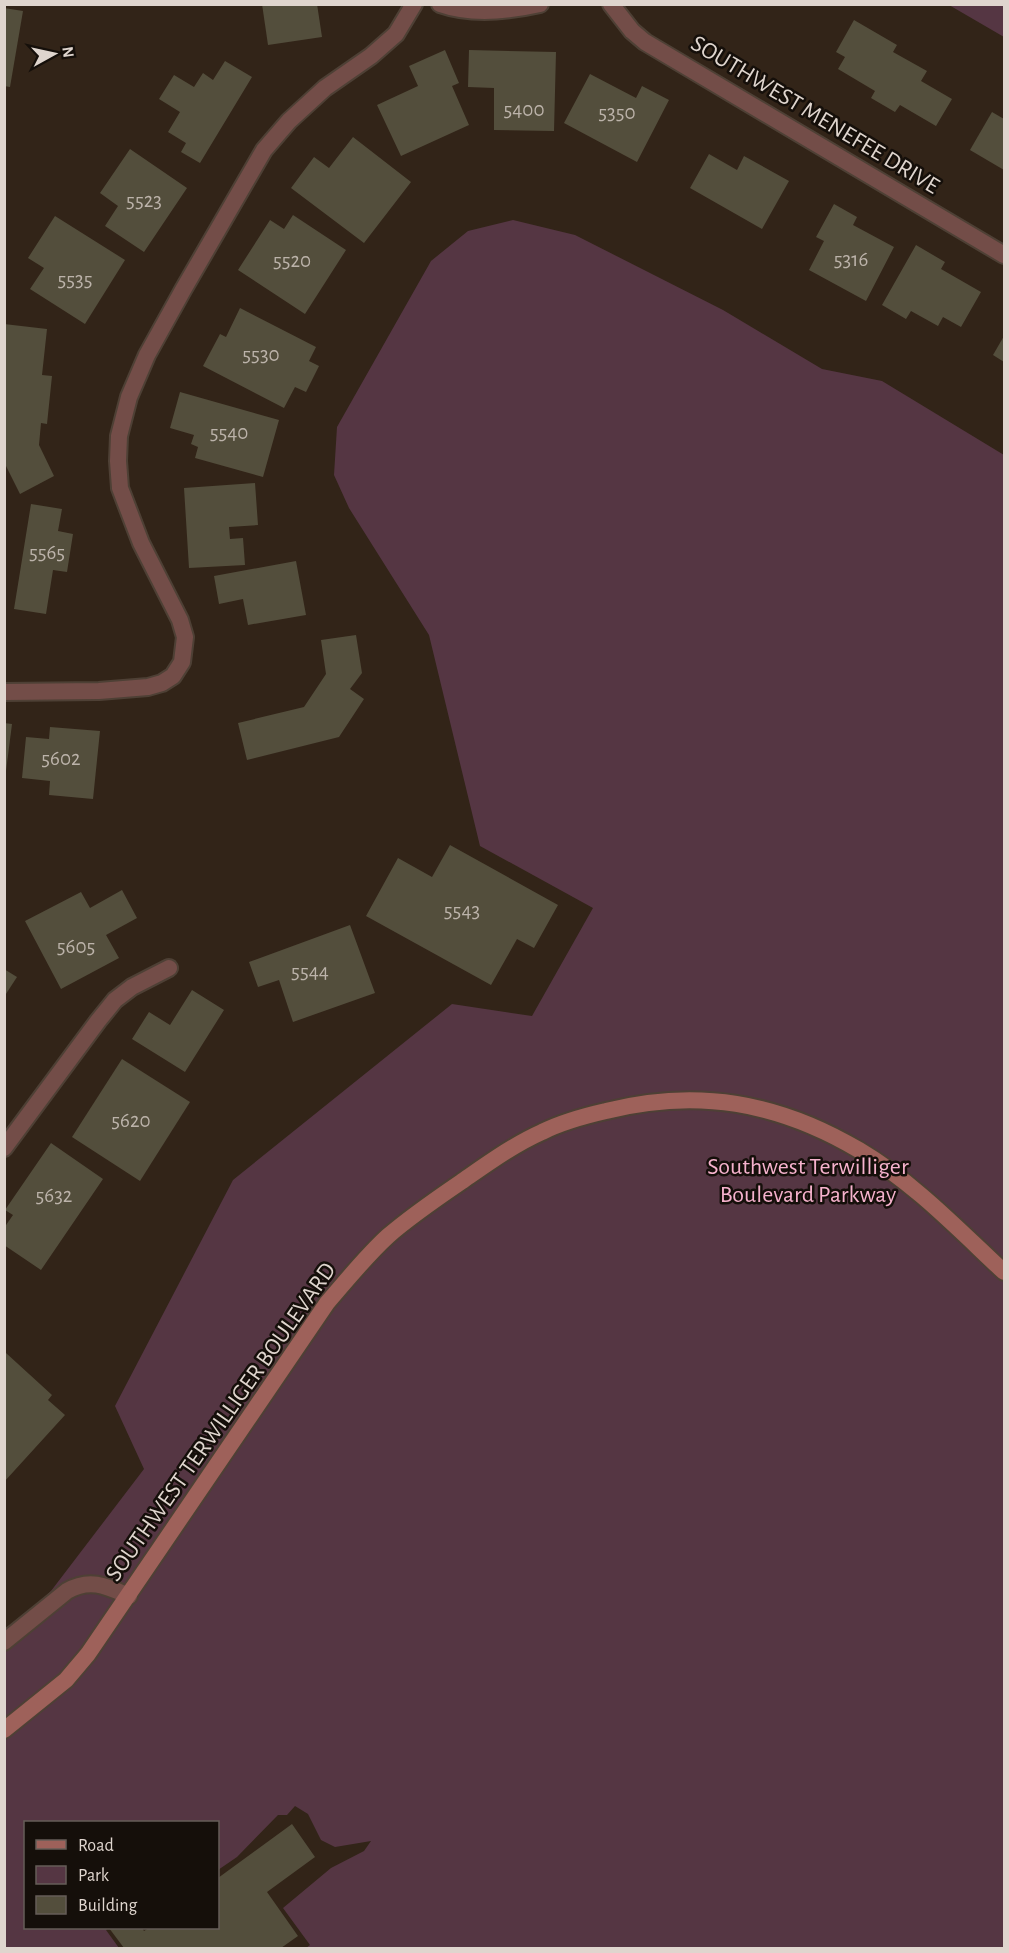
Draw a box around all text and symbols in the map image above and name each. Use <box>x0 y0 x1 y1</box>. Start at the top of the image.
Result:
north arrow <box>24 24 84 84</box>
street label: SOUTHWEST MENEFEE DRIVE <box>687 31 944 199</box>
text: N <box>59 45 77 59</box>
house number: 5400 <box>503 99 545 120</box>
house number: 5350 <box>598 102 636 123</box>
house number: 5523 <box>126 190 162 211</box>
house number: 5316 <box>834 249 868 270</box>
house number: 5520 <box>273 250 311 271</box>
house number: 5535 <box>58 269 93 290</box>
house number: 5530 <box>242 344 280 365</box>
house number: 5540 <box>210 422 248 443</box>
house number: 5565 <box>29 542 65 563</box>
house number: 5602 <box>41 748 81 769</box>
house number: 5543 <box>444 900 480 921</box>
house number: 5605 <box>57 936 95 957</box>
house number: 5544 <box>291 961 329 982</box>
house number: 5620 <box>111 1110 151 1131</box>
park label: Southwest Terwilliger Boulevard Parkway <box>707 1155 909 1207</box>
house number: 5632 <box>36 1185 72 1206</box>
street label: SOUTHWEST TERWILLIGER BOULEVARD <box>101 1258 341 1586</box>
legend <box>24 1821 219 1929</box>
text: Road <box>78 1837 114 1855</box>
text: Park <box>78 1867 110 1885</box>
text: Building <box>78 1897 138 1915</box>

